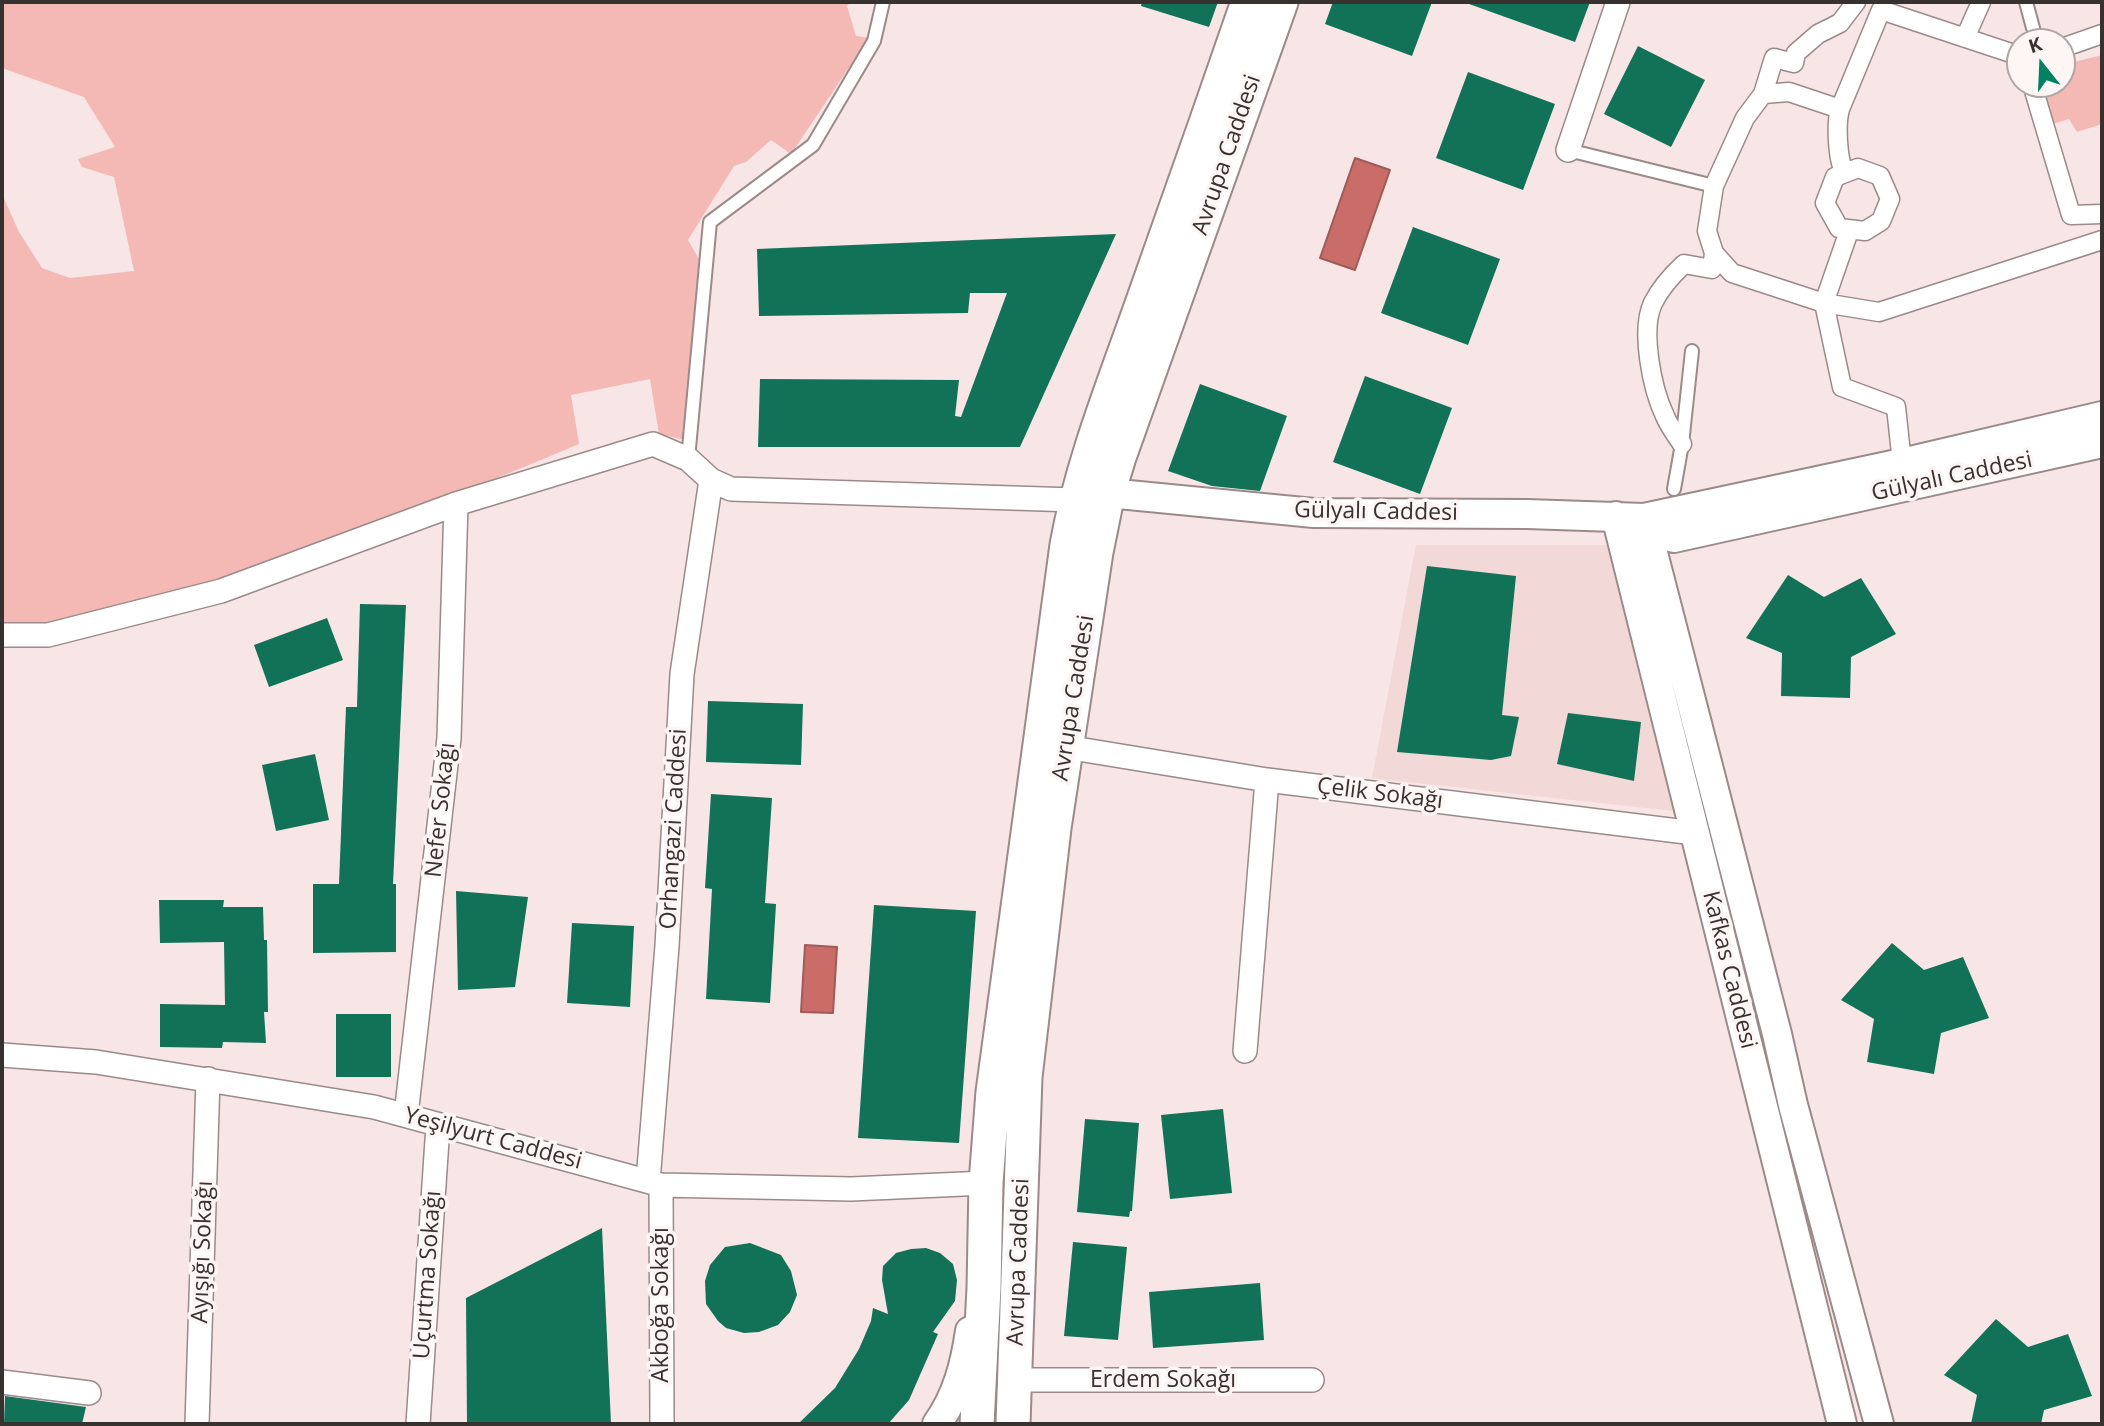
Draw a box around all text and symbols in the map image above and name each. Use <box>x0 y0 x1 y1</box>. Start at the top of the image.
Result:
north arrow <box>2006 28 2076 98</box>
text: K <box>2025 31 2045 59</box>
street label: Avrupa Caddesi <box>1187 71 1267 239</box>
street label: Gülyalı Caddesi <box>1869 446 2035 508</box>
street label: Gülyalı Caddesi <box>1294 497 1458 527</box>
street label: Avrupa Caddesi <box>1047 613 1101 783</box>
street label: Orhangazi Caddesi <box>655 728 693 930</box>
street label: Nefer Sokağı <box>420 741 462 879</box>
street label: Çelik Sokağı <box>1315 773 1445 815</box>
street label: Kafkas Caddesi <box>1696 888 1762 1052</box>
street label: Yeşilyurt Caddesi <box>401 1102 585 1176</box>
street label: Avrupa Caddesi <box>1002 1178 1036 1346</box>
street label: Ayışığı Sokağı <box>187 1180 219 1324</box>
street label: Uçurtma Sokağı <box>408 1190 448 1360</box>
street label: Akboğa Sokağı <box>647 1227 675 1383</box>
street label: Erdem Sokağı <box>1090 1366 1236 1394</box>

